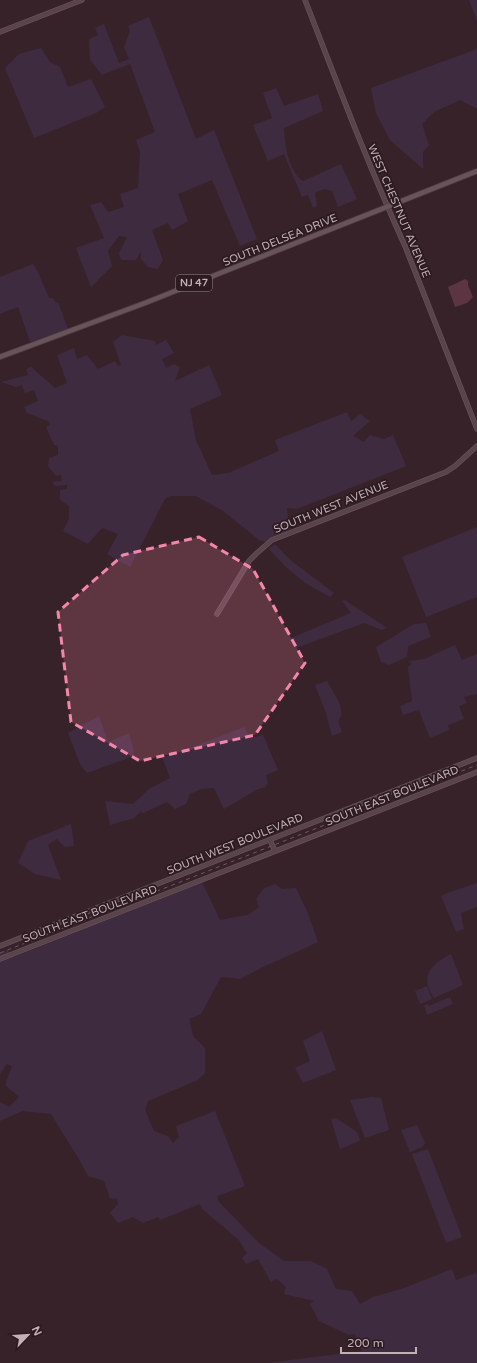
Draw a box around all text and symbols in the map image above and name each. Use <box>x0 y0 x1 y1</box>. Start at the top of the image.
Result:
street label: WEST CHESTNUT AVENUE <box>365 142 433 280</box>
street label: SOUTH DELSEA DRIVE <box>221 211 339 269</box>
road number: NJ 47 <box>176 275 212 291</box>
street label: SOUTH WEST AVENUE <box>272 478 390 536</box>
street label: SOUTH EAST BOULEVARD <box>323 763 461 829</box>
street label: SOUTH WEST BOULEVARD <box>165 811 305 877</box>
street label: SOUTH EAST BOULEVARD <box>21 882 159 946</box>
north arrow <box>8 1315 48 1355</box>
text: N <box>29 1324 44 1338</box>
scale bar <box>341 1329 416 1355</box>
text: 200 m <box>347 1336 384 1350</box>

